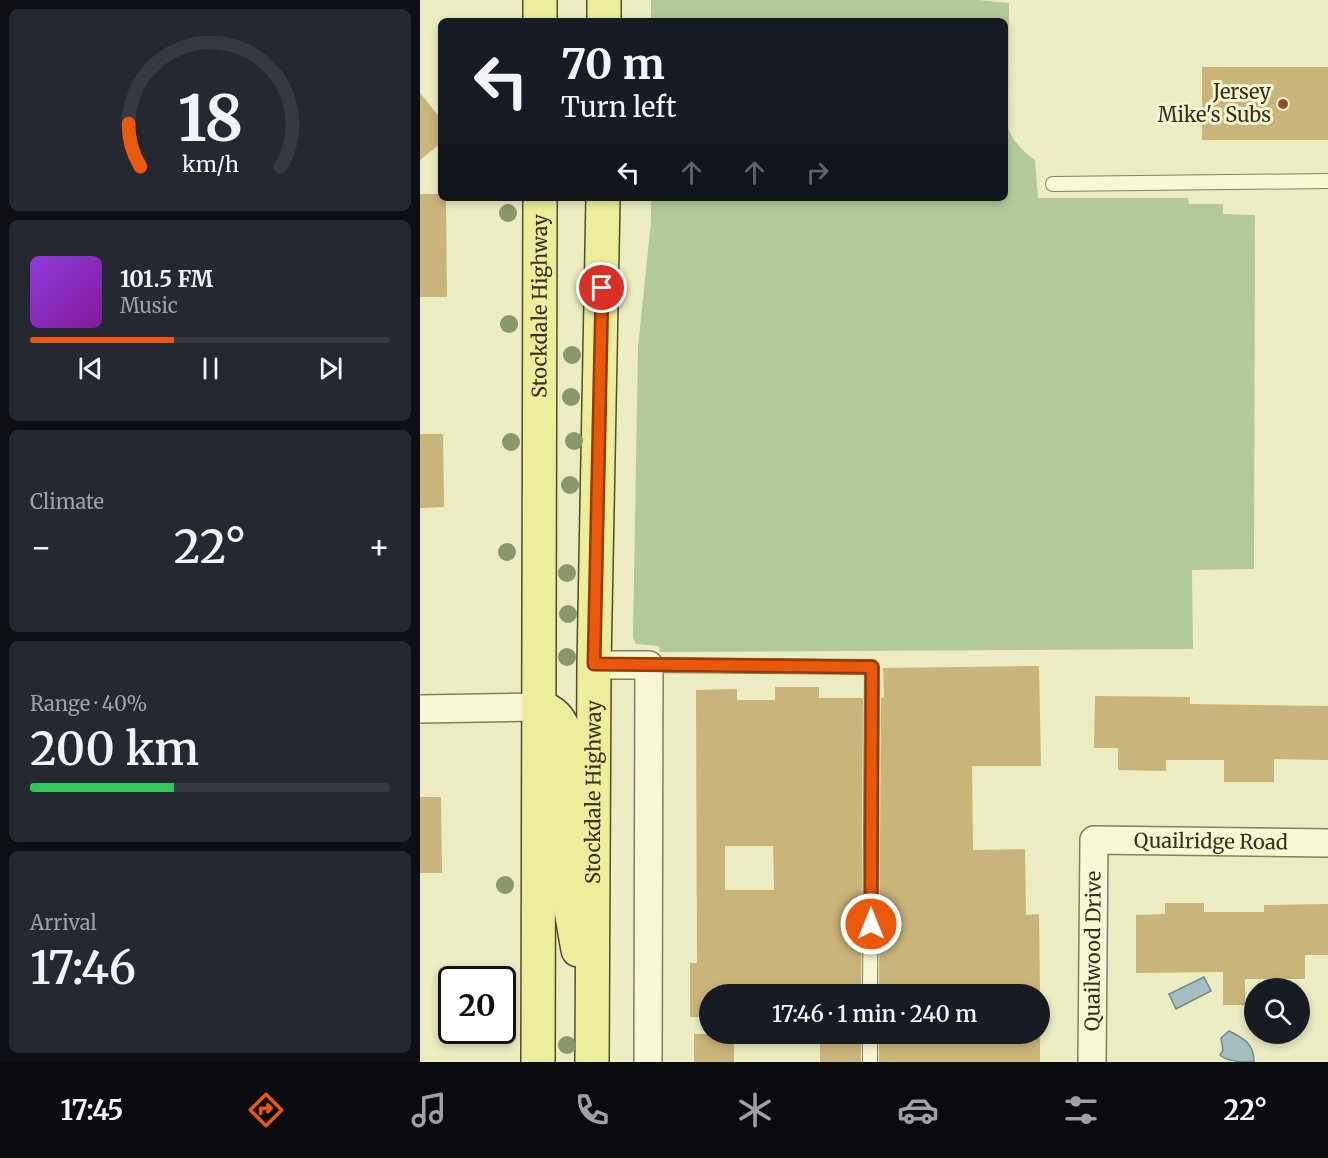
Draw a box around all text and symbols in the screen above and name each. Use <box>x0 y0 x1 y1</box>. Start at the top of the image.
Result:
text: 70 m <box>561 38 665 90</box>
icon: left <box>462 42 540 120</box>
place label: Jersey Mike's Subs <box>1158 79 1271 127</box>
text: 18 <box>177 80 243 158</box>
text: Turn left <box>561 90 676 124</box>
marker: Jersey Mike's Subs <box>1276 97 1290 111</box>
text: km/h <box>182 151 238 178</box>
icon: left <box>612 156 645 189</box>
icon: ahead <box>675 156 708 189</box>
icon: ahead <box>738 156 771 189</box>
icon: right <box>801 156 834 189</box>
street label: Stockdale Highway <box>527 214 552 398</box>
pin <box>576 262 627 313</box>
text: 101.5 FM <box>120 265 213 293</box>
icon: arrive <box>585 271 618 304</box>
text: Music <box>120 293 178 318</box>
icon: previous <box>74 352 107 385</box>
icon: pause <box>194 352 227 385</box>
icon: next <box>314 352 347 385</box>
text: Climate <box>30 489 104 514</box>
text: 22° <box>174 519 246 575</box>
text: − <box>30 527 52 568</box>
text: + <box>368 527 390 568</box>
text: Range · 40% <box>30 691 147 716</box>
street label: Stockdale Highway <box>580 700 606 884</box>
text: 200 km <box>30 721 199 777</box>
street label: Quailridge Road <box>1134 828 1288 854</box>
street label: Quailwood Drive <box>1079 871 1106 1031</box>
position arrow <box>839 892 903 956</box>
text: Arrival <box>30 910 97 935</box>
text: 17:46 <box>30 940 136 996</box>
speed limit sign: 20 <box>438 966 516 1044</box>
map controls <box>1244 978 1310 1044</box>
button: search <box>1244 978 1310 1044</box>
text: 17:46 · 1 min · 240 m <box>772 1000 977 1028</box>
icon: directions <box>245 1089 287 1131</box>
icon: music <box>408 1089 450 1131</box>
icon: phone <box>571 1089 613 1131</box>
icon: climate <box>734 1089 776 1131</box>
icon: car <box>897 1089 939 1131</box>
icon: filters <box>1060 1089 1102 1131</box>
text: 17:45 <box>61 1093 123 1127</box>
text: 22° <box>1224 1093 1267 1127</box>

